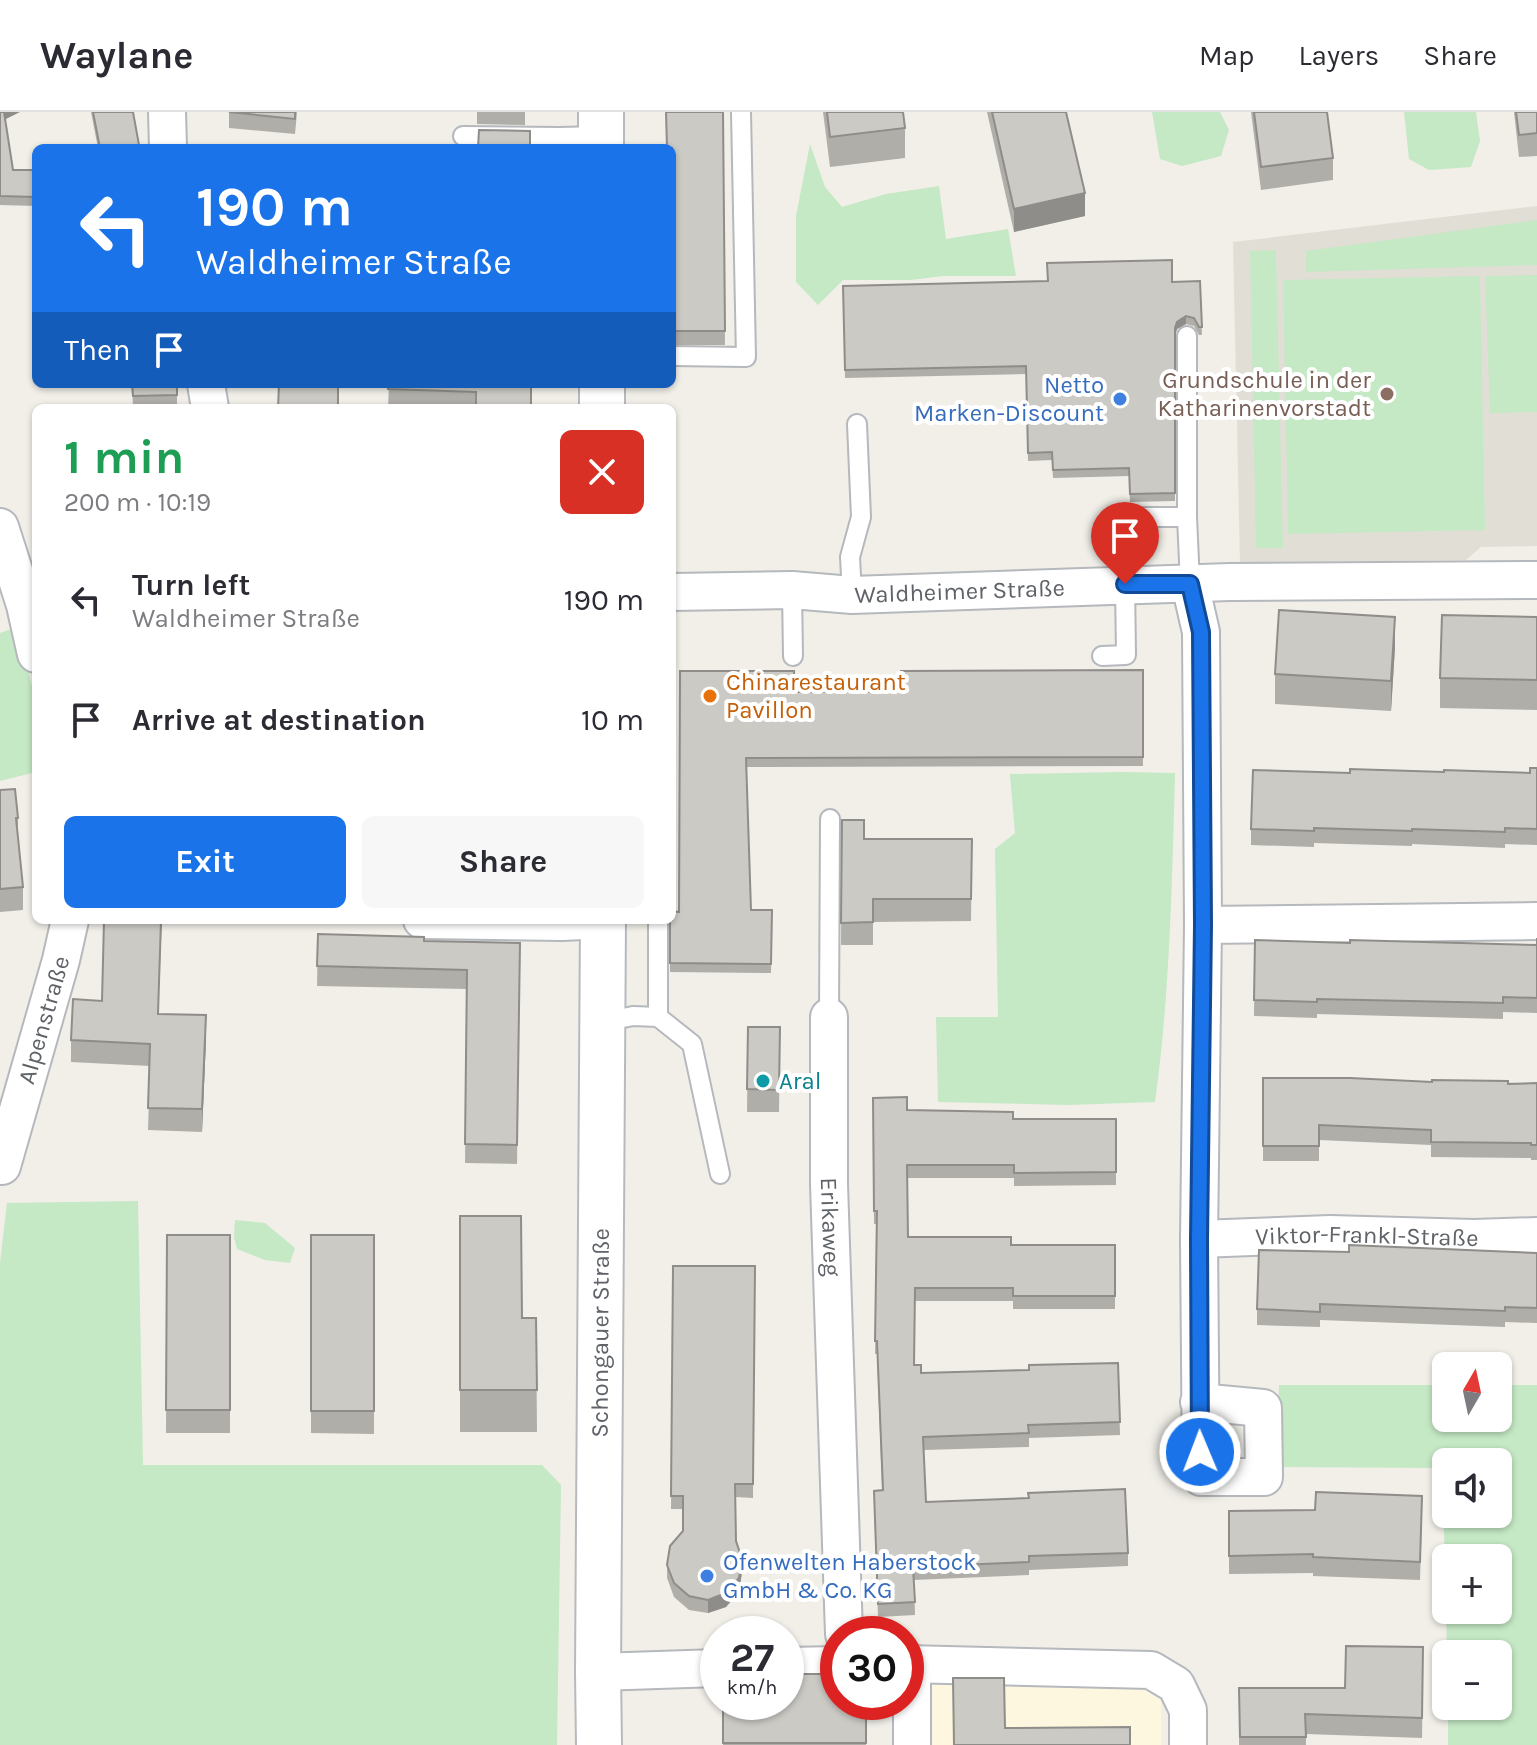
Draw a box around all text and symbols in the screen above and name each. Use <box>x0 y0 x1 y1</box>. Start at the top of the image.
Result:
text: Waylane <box>40 33 193 78</box>
text: Map <box>1199 39 1254 72</box>
text: Layers <box>1298 39 1379 72</box>
text: Share <box>1423 39 1497 72</box>
text: 190 m <box>196 174 353 239</box>
icon: left <box>64 176 168 280</box>
text: Waldheimer Straße <box>196 241 512 283</box>
icon: arrive <box>147 328 191 372</box>
text: Then <box>64 332 131 368</box>
place label: Grundschule in der Katharinenvorstadt <box>1157 366 1371 422</box>
place label: Netto Marken-Discount <box>914 371 1104 427</box>
marker: Grundschule in der Katharinenvorstadt <box>1378 385 1396 403</box>
marker: Netto Marken-Discount <box>1111 390 1129 408</box>
text: 1 min <box>64 429 184 485</box>
button: close <box>560 430 644 514</box>
text: 200 m · 10:19 <box>64 487 211 518</box>
pin <box>1091 502 1159 584</box>
icon: arrive <box>1103 514 1147 558</box>
text: Turn left <box>132 567 250 603</box>
street label: Waldheimer Straße <box>854 574 1065 609</box>
icon: left <box>64 578 108 622</box>
text: 190 m <box>564 582 644 618</box>
text: Waldheimer Straße <box>132 603 360 634</box>
place label: Chinarestaurant Pavillon <box>726 668 906 724</box>
marker: Chinarestaurant Pavillon <box>701 687 719 705</box>
icon: arrive <box>64 698 108 742</box>
text: Arrive at destination <box>132 702 426 738</box>
text: 10 m <box>581 702 644 738</box>
button: Exit <box>64 816 346 908</box>
button: Share <box>362 816 644 908</box>
street label: Alpenstraße <box>12 953 75 1087</box>
place label: Aral <box>779 1067 821 1095</box>
marker: Aral <box>754 1072 772 1090</box>
street label: Erikaweg <box>815 1177 846 1278</box>
street label: Viktor-Frankl-Straße <box>1255 1220 1479 1252</box>
street label: Schongauer Straße <box>586 1228 615 1438</box>
north arrow <box>1432 1352 1512 1432</box>
map controls <box>1432 1352 1512 1720</box>
position arrow <box>1158 1410 1242 1494</box>
button: sound <box>1432 1448 1512 1528</box>
button: + <box>1432 1544 1512 1624</box>
place label: Ofenwelten Haberstock GmbH & Co. KG <box>723 1548 977 1604</box>
marker: Ofenwelten Haberstock GmbH & Co. KG <box>698 1567 716 1585</box>
speed limit sign: 30 <box>820 1616 924 1720</box>
text: 27 <box>730 1634 774 1681</box>
button: − <box>1432 1640 1512 1720</box>
text: km/h <box>727 1676 777 1699</box>

